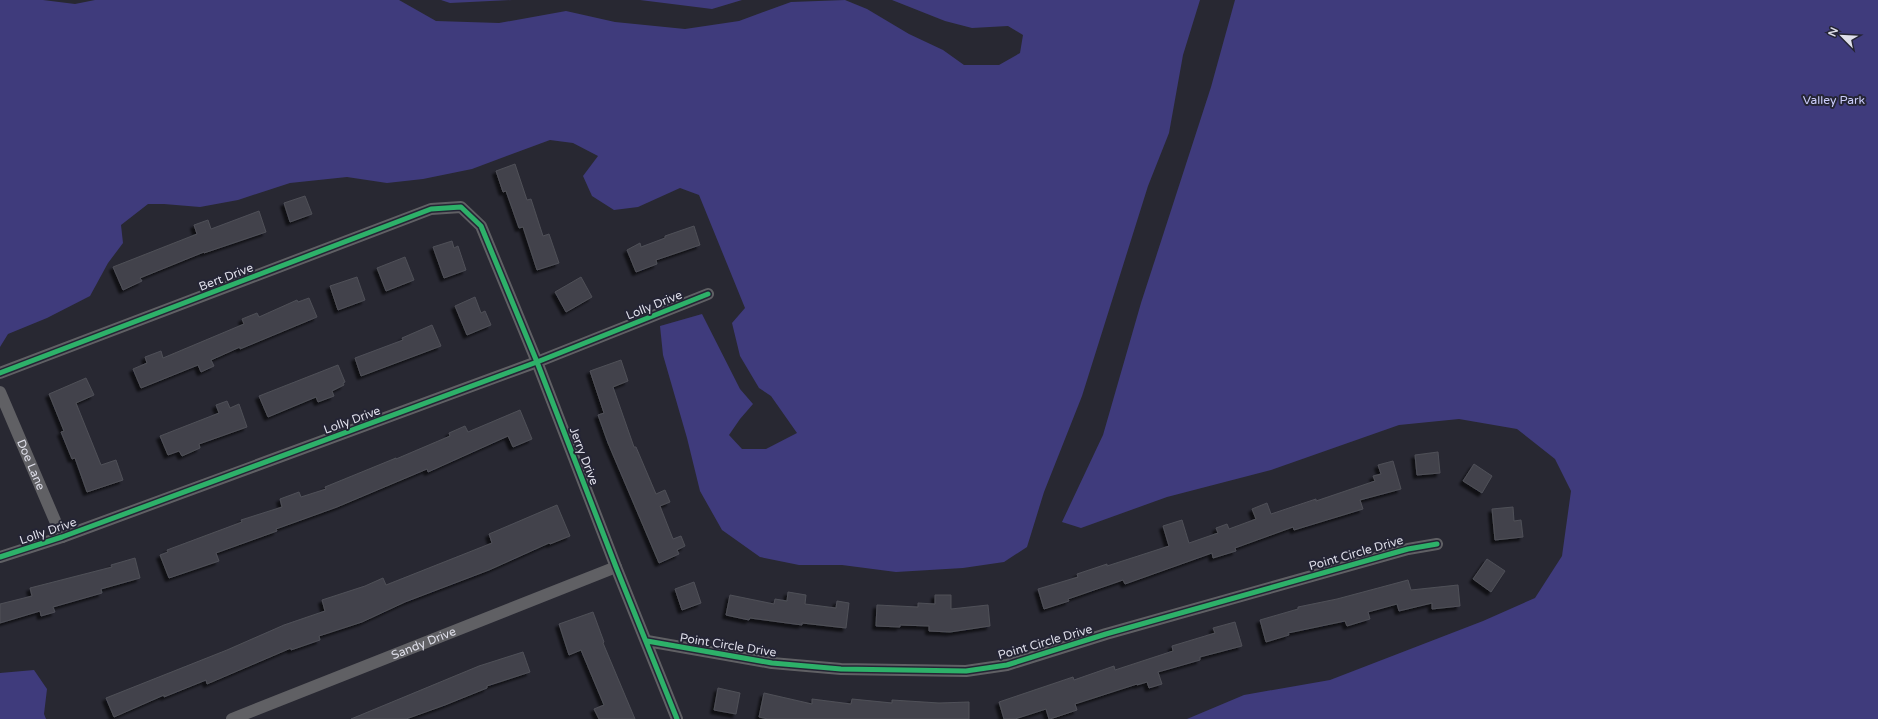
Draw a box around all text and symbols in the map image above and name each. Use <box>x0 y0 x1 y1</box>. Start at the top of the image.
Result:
north arrow <box>1822 16 1862 56</box>
text: N <box>1826 25 1841 39</box>
park label: Valley Park <box>1803 93 1866 107</box>
street label: Bert Drive <box>197 260 255 294</box>
street label: Lolly Drive <box>624 287 684 323</box>
street label: Lolly Drive <box>322 403 382 437</box>
street label: Jerry Drive <box>567 425 601 487</box>
street label: Doe Lane <box>14 437 48 492</box>
street label: Lolly Drive <box>18 515 79 547</box>
street label: Point Circle Drive <box>1307 533 1405 573</box>
street label: Point Circle Drive <box>996 622 1094 662</box>
street label: Sandy Drive <box>389 624 458 662</box>
street label: Point Circle Drive <box>679 630 778 660</box>

